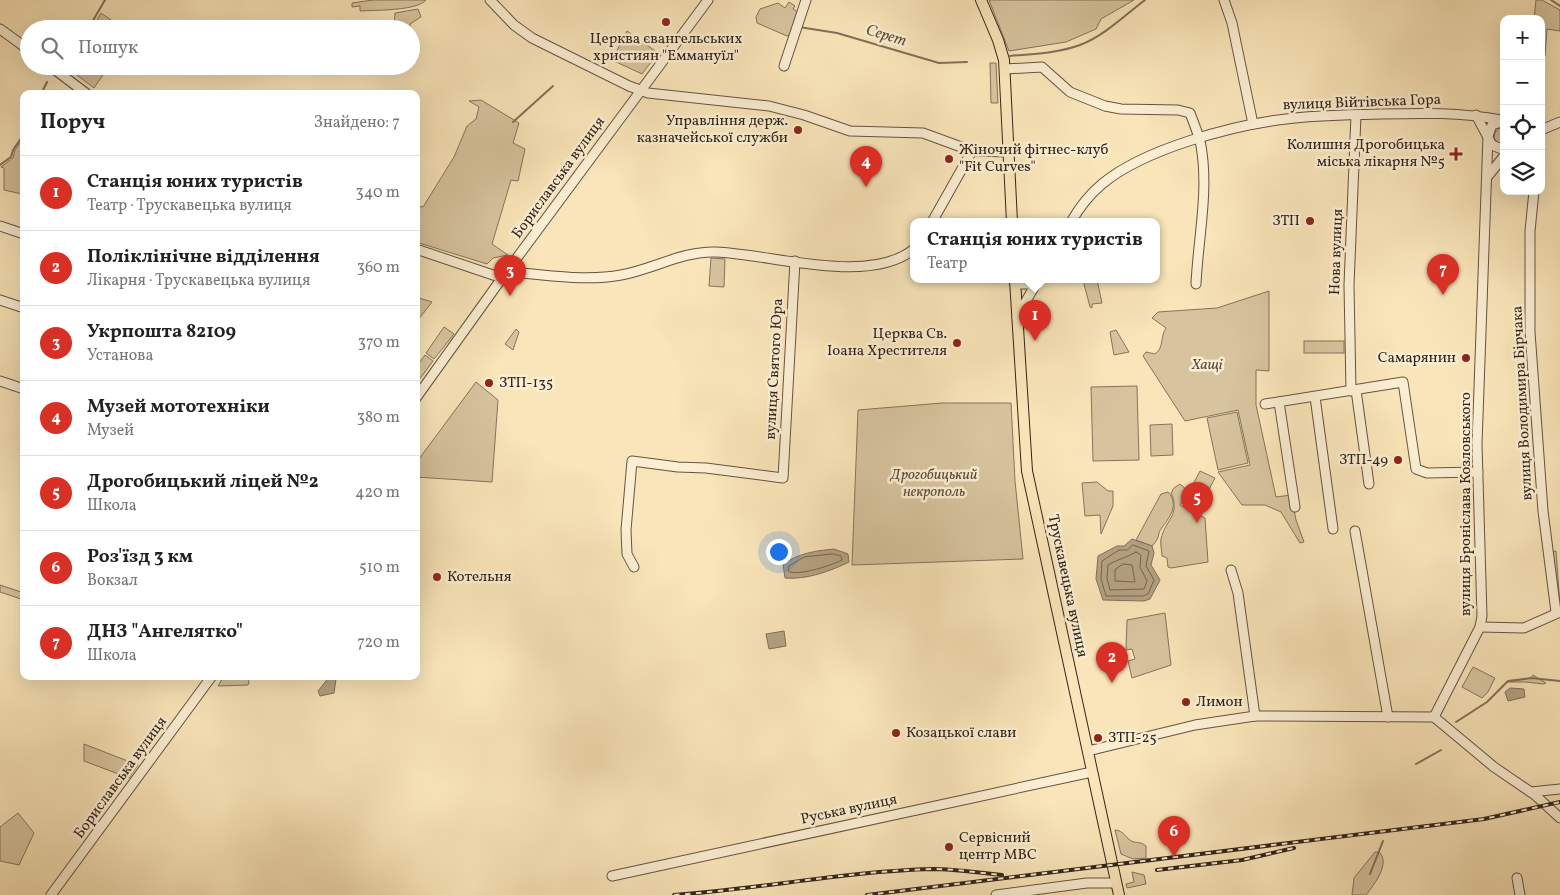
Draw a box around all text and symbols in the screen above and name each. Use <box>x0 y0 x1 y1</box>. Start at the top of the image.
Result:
map controls <box>1500 15 1545 195</box>
button: + <box>1500 15 1545 60</box>
marker: Церква євангельських християн "Еммануїл" <box>660 16 672 28</box>
water label: Серет <box>863 19 909 53</box>
search box <box>20 20 420 75</box>
place label: Церква євангельських християн "Еммануїл" <box>590 29 742 67</box>
icon: search <box>38 34 66 62</box>
text: Пошук <box>78 35 138 61</box>
button: − <box>1500 60 1545 105</box>
street label: вулиця Війтівська Гора <box>1282 90 1442 116</box>
button: locate <box>1500 105 1545 150</box>
text: Поруч <box>40 108 105 137</box>
place label: Управління держ. казначейської служби <box>637 111 788 149</box>
text: Знайдено: 7 <box>314 112 400 134</box>
street label: Бориславська вулиця <box>507 112 611 243</box>
marker: Управління держ. казначейської служби <box>792 124 804 136</box>
place label: Колишня Дрогобицька міська лікарня №5 <box>1287 135 1445 173</box>
place label: Жіночий фітнес-клуб "Fit Curves" <box>959 140 1109 178</box>
pin: 4 <box>850 146 882 187</box>
marker: Колишня Дрогобицька міська лікарня №5 <box>1449 147 1463 161</box>
button: layers <box>1500 150 1545 195</box>
marker: Жіночий фітнес-клуб "Fit Curves" <box>943 153 955 165</box>
text: Станція юних туристів <box>87 169 303 195</box>
text: 1 <box>53 182 59 204</box>
text: 340 m <box>356 182 400 204</box>
text: Театр · Трускавецька вулиця <box>87 195 292 217</box>
street label: Нова вулиця <box>1325 208 1349 296</box>
place label: ЗТП <box>1272 211 1300 232</box>
marker: ЗТП <box>1304 215 1316 227</box>
popup <box>910 218 1160 283</box>
text: Станція юних туристів <box>927 227 1143 253</box>
text: Поліклінічне відділення <box>87 244 320 270</box>
text: Театр <box>927 253 967 275</box>
pin: 7 <box>1427 254 1459 295</box>
pin: 3 <box>494 255 526 296</box>
text: 2 <box>52 257 60 279</box>
text: 360 m <box>357 257 400 279</box>
text: Лікарня · Трускавецька вулиця <box>87 270 310 292</box>
street label: вулиця Святого Юра <box>761 298 789 440</box>
pin: 1 <box>1019 300 1051 341</box>
street label: вулиця Володимира Бірчака <box>1507 305 1539 501</box>
text: Укрпошта 82109 <box>87 319 236 345</box>
place label: Церква Св. Іоана Хрестителя <box>827 324 947 362</box>
text: 3 <box>52 332 60 354</box>
text: 370 m <box>358 332 400 354</box>
marker: Церква Св. Іоана Хрестителя <box>951 337 963 349</box>
text: Установа <box>87 345 153 367</box>
place label: Самарянин <box>1378 348 1456 369</box>
marker: Самарянин <box>1460 352 1472 364</box>
park label: Хащі <box>1190 355 1223 376</box>
place label: ЗТП-135 <box>499 373 553 394</box>
marker: ЗТП-135 <box>483 377 495 389</box>
street label: вулиця Броніслава Козловського <box>1456 392 1477 616</box>
text: Музей мототехніки <box>87 394 270 420</box>
text: 4 <box>51 407 61 429</box>
text: 380 m <box>357 407 400 429</box>
text: Музей <box>87 420 134 442</box>
place label: ЗТП-49 <box>1339 450 1388 471</box>
marker: ЗТП-49 <box>1392 454 1404 466</box>
park label: Дрогобицький некрополь <box>890 465 978 503</box>
text: Дрогобицький ліцей №2 <box>87 469 319 495</box>
text: 5 <box>52 482 60 504</box>
text: 420 m <box>355 482 400 504</box>
pin: 5 <box>1181 482 1213 523</box>
text: Школа <box>87 495 137 517</box>
street label: Трускавецька вулиця <box>1042 513 1092 660</box>
your location <box>766 539 792 565</box>
text: Роз'їзд 3 км <box>87 544 193 570</box>
text: 6 <box>52 557 60 579</box>
text: 510 m <box>359 557 400 579</box>
place label: Котельня <box>447 567 512 588</box>
text: Вокзал <box>87 570 138 592</box>
marker: Котельня <box>431 571 443 583</box>
text: ДНЗ "Ангелятко" <box>87 619 243 645</box>
text: 7 <box>52 632 60 654</box>
text: 720 m <box>357 632 400 654</box>
pin: 2 <box>1096 642 1128 683</box>
text: Школа <box>87 645 137 667</box>
place label: Лимон <box>1196 692 1243 713</box>
marker: Лимон <box>1180 696 1192 708</box>
street label: Бориславська вулиця <box>69 712 173 843</box>
place label: Козацької слави <box>906 723 1016 744</box>
marker: Козацької слави <box>890 727 902 739</box>
place label: ЗТП-25 <box>1108 728 1157 749</box>
marker: ЗТП-25 <box>1092 732 1104 744</box>
street label: Руська вулиця <box>799 789 899 830</box>
pin: 6 <box>1158 816 1190 857</box>
place label: Сервісний центр МВС <box>959 828 1037 866</box>
marker: Сервісний центр МВС <box>943 841 955 853</box>

